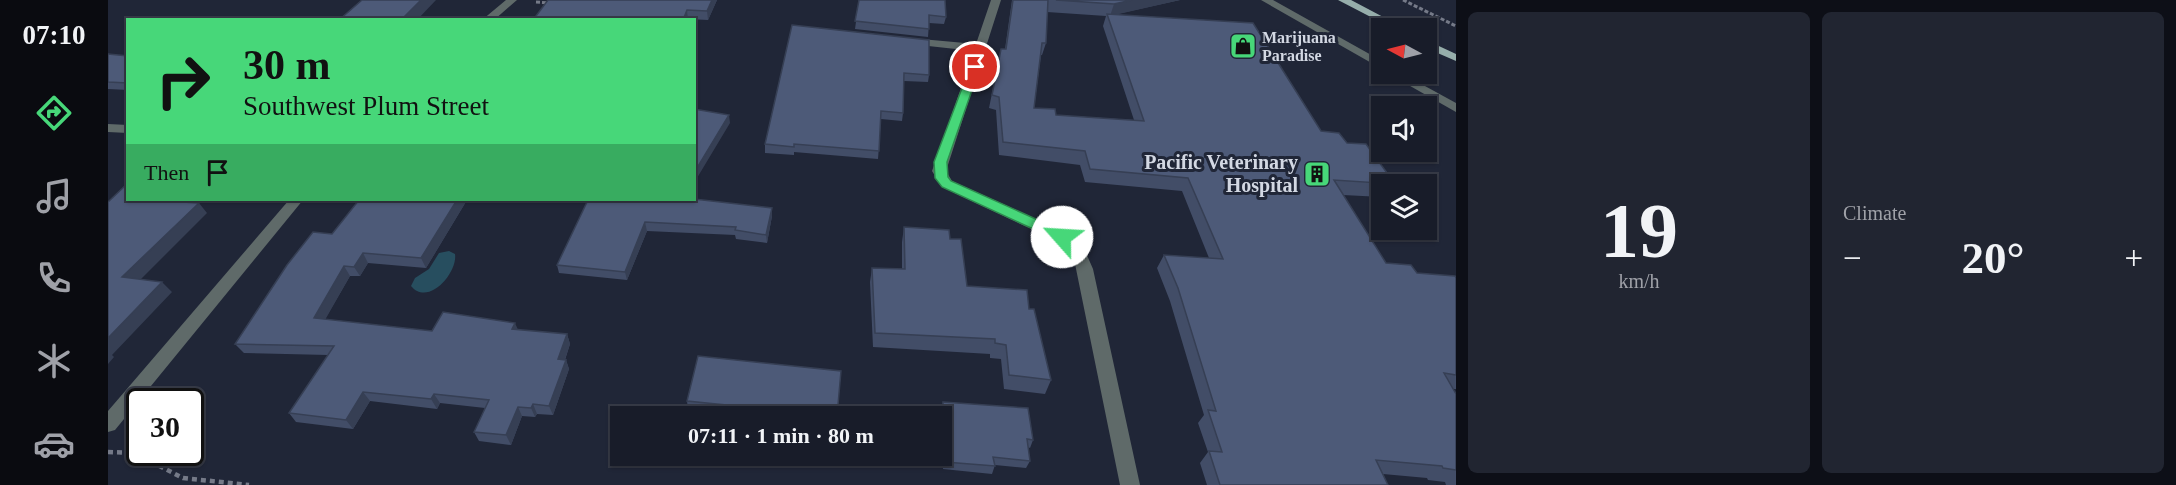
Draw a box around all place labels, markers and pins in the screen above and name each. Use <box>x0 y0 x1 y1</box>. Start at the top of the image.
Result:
place label: Marijuana Paradise <box>1262 29 1336 64</box>
shop icon: Marijuana Paradise <box>1228 31 1258 61</box>
pin <box>949 41 1000 92</box>
place label: Pacific Veterinary Hospital <box>1144 151 1298 197</box>
building icon: Pacific Veterinary Hospital <box>1302 159 1332 189</box>

